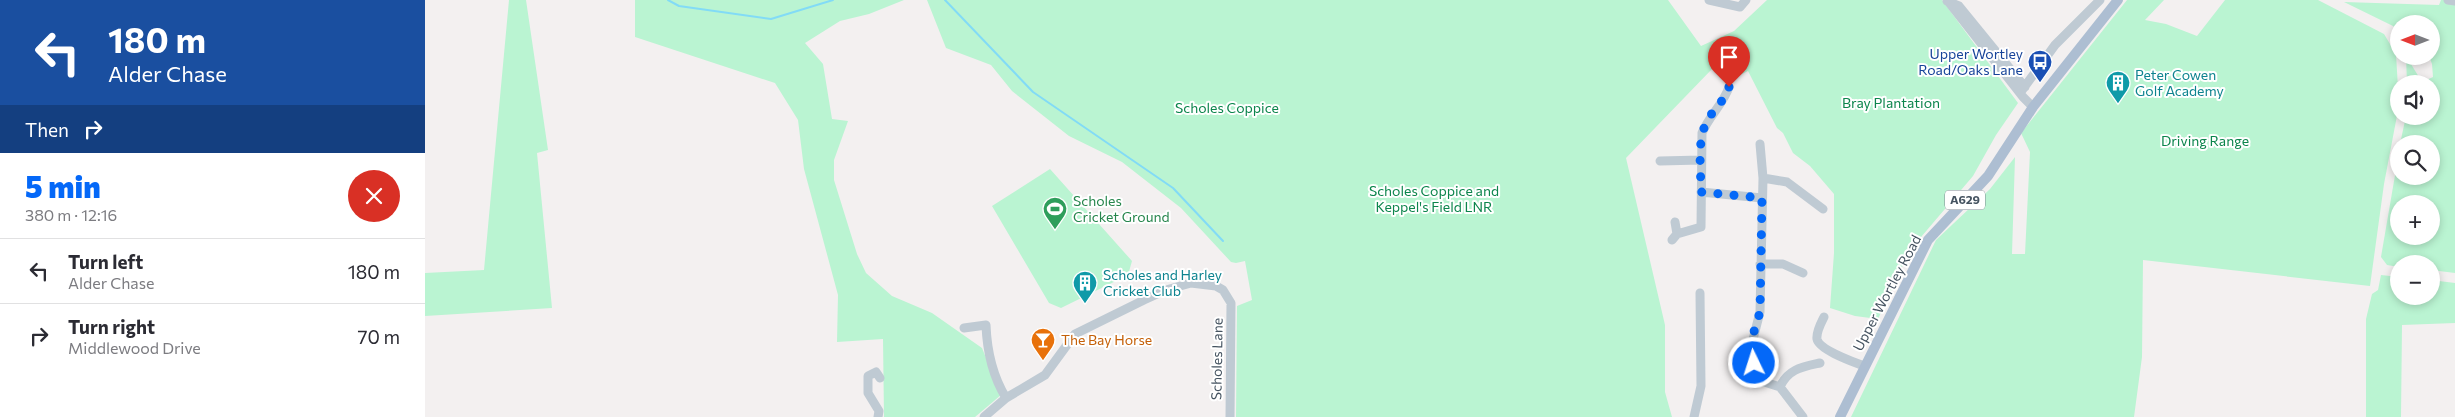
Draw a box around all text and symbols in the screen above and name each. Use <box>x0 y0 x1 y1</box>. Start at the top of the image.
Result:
north arrow <box>2390 15 2440 65</box>
map controls <box>2390 15 2440 305</box>
text: 180 m <box>108 17 206 60</box>
icon: left <box>25 20 90 85</box>
pin <box>1708 36 1750 87</box>
icon: arrive <box>1715 43 1743 71</box>
place label: Upper Wortley Road/Oaks Lane <box>1918 45 2023 78</box>
bus stop icon: Upper Wortley Road/Oaks Lane <box>2027 49 2053 83</box>
text: Alder Chase <box>108 60 227 87</box>
place label: Peter Cowen Golf Academy <box>2135 66 2224 99</box>
building icon: Peter Cowen Golf Academy <box>2105 70 2131 104</box>
button: sound <box>2390 75 2440 125</box>
park label: Bray Plantation <box>1842 94 1940 111</box>
park label: Scholes Coppice <box>1175 99 1279 116</box>
icon: right <box>79 115 107 143</box>
text: Then <box>25 118 69 141</box>
park label: Driving Range <box>2161 132 2249 149</box>
button: search <box>2390 135 2440 185</box>
text: 5 min <box>25 167 101 204</box>
button: close <box>348 170 400 222</box>
park label: Scholes Coppice and Keppel's Field LNR <box>1369 182 1499 215</box>
road number: A629 <box>1945 190 1985 210</box>
place label: Scholes Cricket Ground <box>1073 192 1170 225</box>
button: + <box>2390 195 2440 245</box>
sports icon: Scholes Cricket Ground <box>1042 196 1068 230</box>
text: 380 m · 12:16 <box>25 205 117 224</box>
street label: Upper Wortley Road <box>1849 232 1924 354</box>
text: Turn left <box>68 250 143 273</box>
button: − <box>2390 255 2440 305</box>
icon: left <box>25 257 53 285</box>
text: 180 m <box>348 260 400 283</box>
place label: Scholes and Harley Cricket Club <box>1103 266 1222 299</box>
building icon: Scholes and Harley Cricket Club <box>1072 270 1098 304</box>
text: Alder Chase <box>68 273 154 292</box>
text: Turn right <box>68 315 155 338</box>
street label: Scholes Lane <box>1207 318 1226 400</box>
icon: right <box>25 322 53 350</box>
text: 70 m <box>357 325 400 348</box>
bar icon: The Bay Horse <box>1030 327 1056 361</box>
place label: The Bay Horse <box>1061 331 1152 348</box>
position arrow <box>1727 336 1779 388</box>
text: Middlewood Drive <box>68 338 201 357</box>

